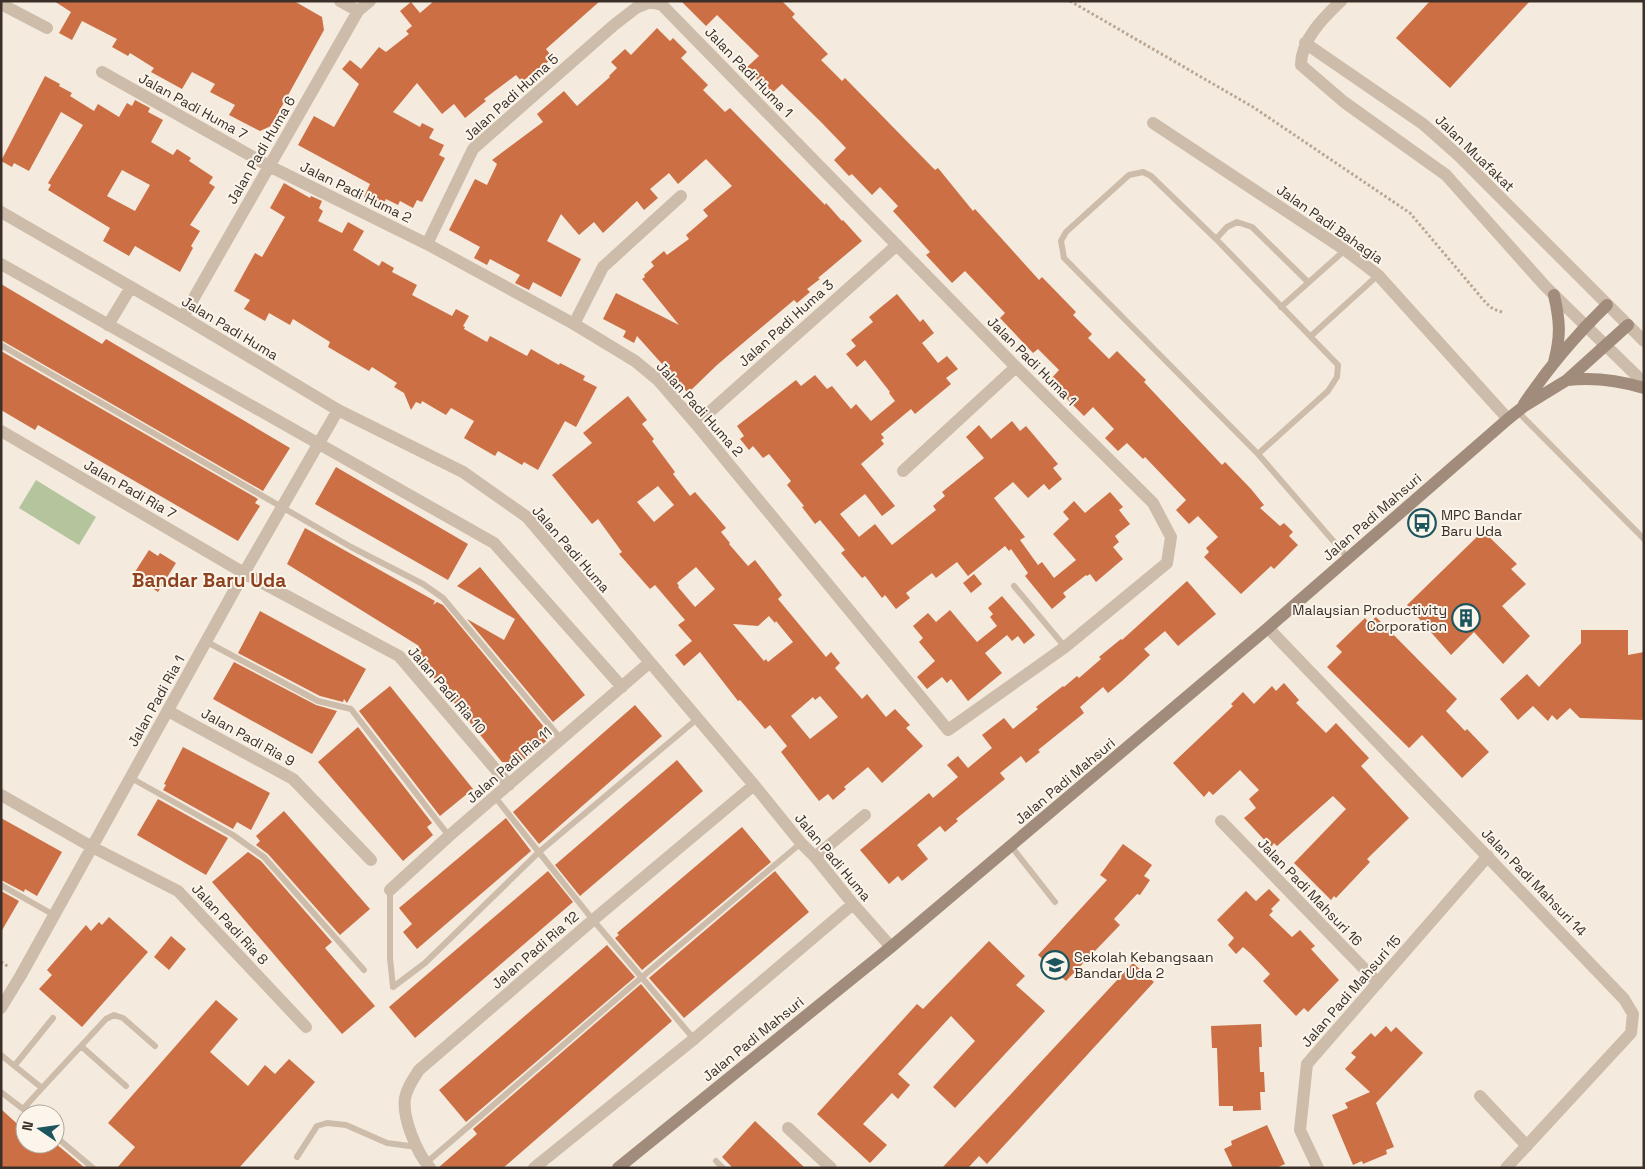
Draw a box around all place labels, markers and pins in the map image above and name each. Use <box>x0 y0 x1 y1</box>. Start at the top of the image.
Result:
place label: MPC Bandar Baru Uda <box>1441 506 1522 540</box>
bus stop icon: MPC Bandar Baru Uda <box>1407 508 1437 538</box>
place label: Malaysian Productivity Corporation <box>1292 601 1447 635</box>
building icon: Malaysian Productivity Corporation <box>1451 603 1481 633</box>
place label: Sekolah Kebangsaan Bandar Uda 2 <box>1074 948 1214 982</box>
school or university icon: Sekolah Kebangsaan Bandar Uda 2 <box>1040 950 1070 980</box>

